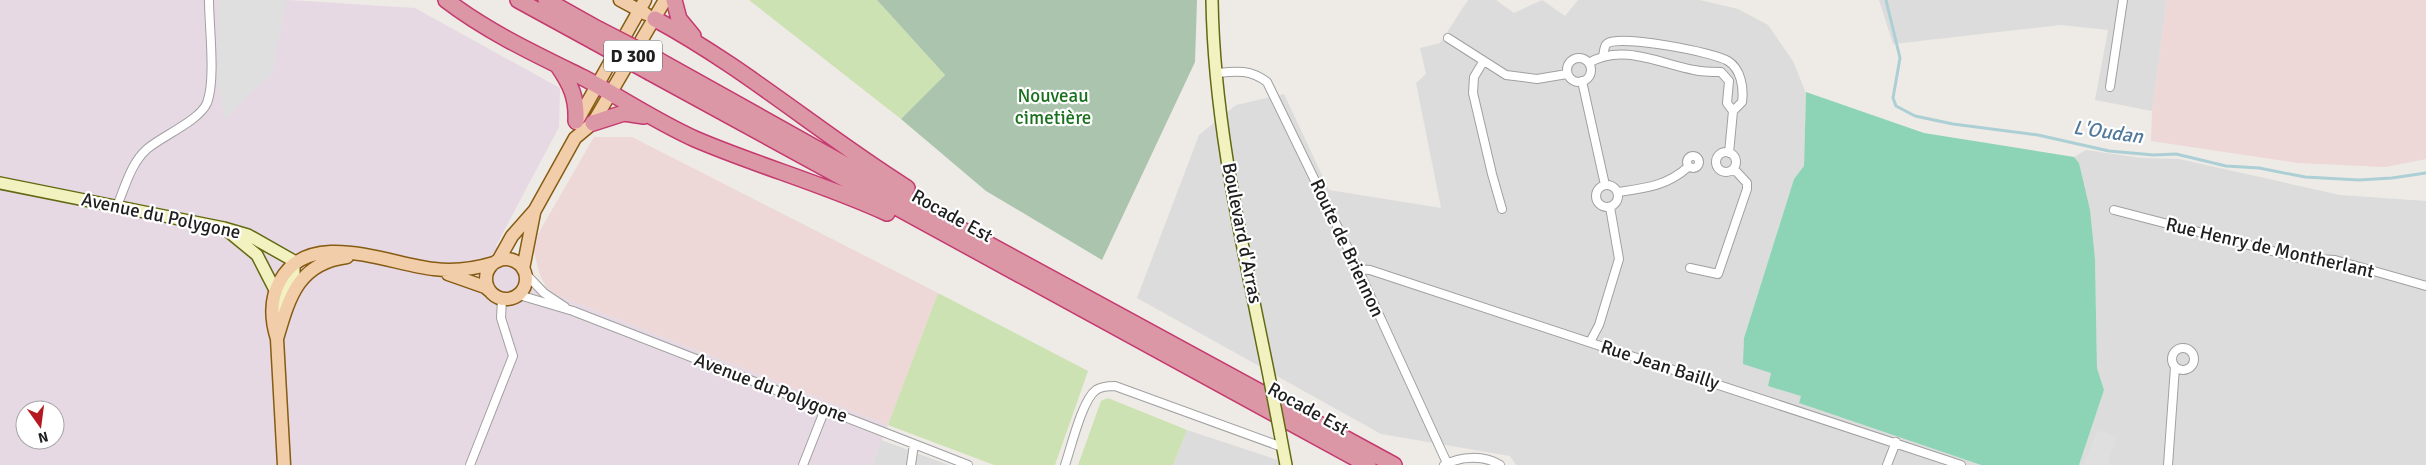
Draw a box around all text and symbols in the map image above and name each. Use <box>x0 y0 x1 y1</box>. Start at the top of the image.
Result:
road number: D 300 <box>604 40 662 72</box>
park label: Nouveau cimetière <box>1015 84 1091 130</box>
water label: L'Oudan <box>2072 115 2146 149</box>
street label: Boulevard d'Arras <box>1217 160 1267 306</box>
street label: Route de Briennon <box>1305 175 1389 321</box>
street label: Rocade Est <box>907 184 997 248</box>
street label: Avenue du Polygone <box>79 187 243 245</box>
street label: Rue Henry de Montherlant <box>2163 212 2377 284</box>
street label: Rue Jean Bailly <box>1598 335 1722 395</box>
street label: Avenue du Polygone <box>691 348 851 428</box>
street label: Rocade Est <box>1263 377 1353 441</box>
north arrow <box>15 400 65 450</box>
text: N <box>36 428 50 447</box>

